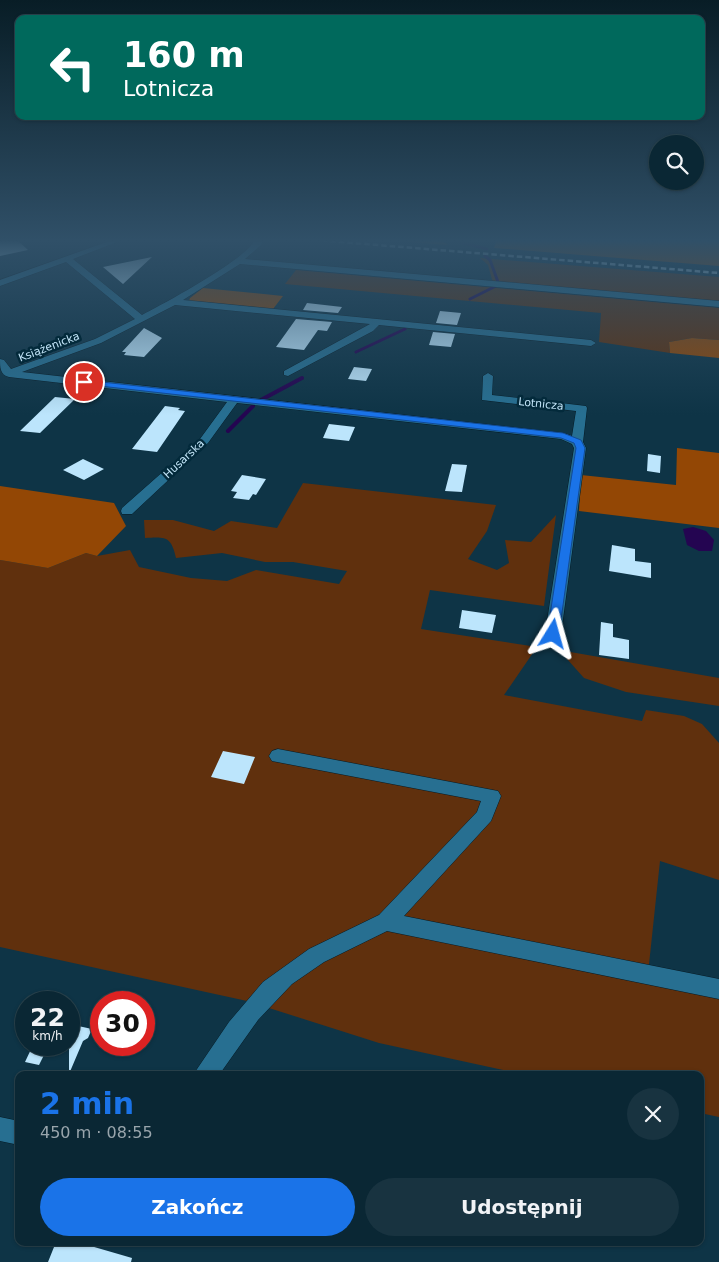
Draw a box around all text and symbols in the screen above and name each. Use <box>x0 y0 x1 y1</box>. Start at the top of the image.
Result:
icon: left <box>40 35 105 100</box>
text: 160 m <box>123 35 245 75</box>
text: Lotnicza <box>123 76 214 101</box>
map controls <box>649 135 704 190</box>
button: search <box>649 135 704 190</box>
street label: Książenicka <box>17 329 81 365</box>
pin <box>63 361 105 403</box>
icon: arrive <box>70 368 98 396</box>
street label: Lotnicza <box>518 395 564 413</box>
street label: Husarska <box>161 437 207 481</box>
position arrow <box>526 607 578 659</box>
speed limit sign: 30 <box>90 991 155 1056</box>
text: 22 <box>30 1003 65 1032</box>
text: km/h <box>32 1029 63 1043</box>
text: 2 min <box>40 1086 134 1121</box>
button: close <box>627 1088 679 1140</box>
text: 450 m · 08:55 <box>40 1123 153 1142</box>
button: Zakończ <box>40 1178 355 1236</box>
button: Udostępnij <box>365 1178 679 1236</box>

